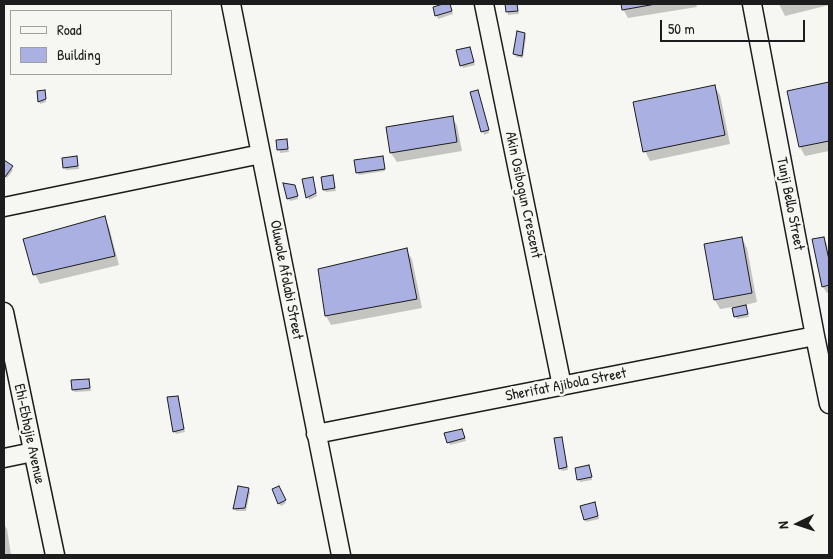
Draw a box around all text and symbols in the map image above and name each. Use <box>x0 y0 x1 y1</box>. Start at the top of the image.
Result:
legend <box>10 10 172 75</box>
scale bar <box>663 10 808 42</box>
text: 50 m <box>668 18 695 39</box>
text: Road <box>57 19 82 40</box>
text: Building <box>57 44 101 65</box>
street label: Akin Osibogun Crescent <box>501 130 545 260</box>
street label: Tunji Bello Street <box>772 156 808 252</box>
street label: Oluwole Afolabi Street <box>266 219 306 341</box>
street label: Sherifat Ajibola Street <box>504 364 628 406</box>
street label: Ehi-Ebhojie Avenue <box>10 382 48 486</box>
north arrow <box>773 499 823 549</box>
text: N <box>773 521 792 529</box>

